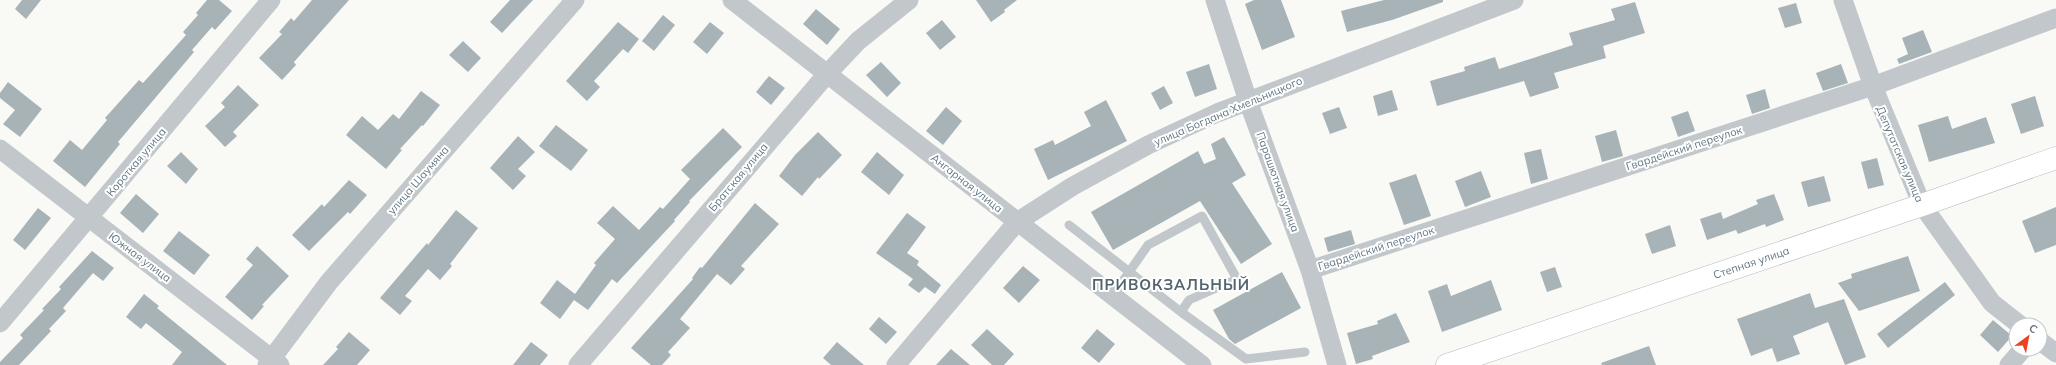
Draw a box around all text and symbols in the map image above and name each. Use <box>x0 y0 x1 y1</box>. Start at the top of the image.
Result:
street label: улица Богдана Хмельницкого <box>1152 73 1304 149</box>
street label: Депутатская улица <box>1873 104 1927 204</box>
street label: Гвардейский переулок <box>1624 123 1744 173</box>
street label: Короткая улица <box>103 125 169 199</box>
street label: Парашютная улица <box>1253 130 1303 234</box>
street label: Братская улица <box>705 140 771 214</box>
street label: улица Шаумяна <box>384 143 452 217</box>
street label: Ангарная улица <box>928 151 1006 215</box>
street label: Гвардейский переулок <box>1316 223 1436 273</box>
street label: Южная улица <box>106 229 174 285</box>
street label: Степная улица <box>1711 243 1791 282</box>
district label: ПРИВОКЗАЛЬНЫЙ <box>1092 275 1250 294</box>
north arrow <box>2008 317 2048 357</box>
text: С <box>2026 321 2041 337</box>

